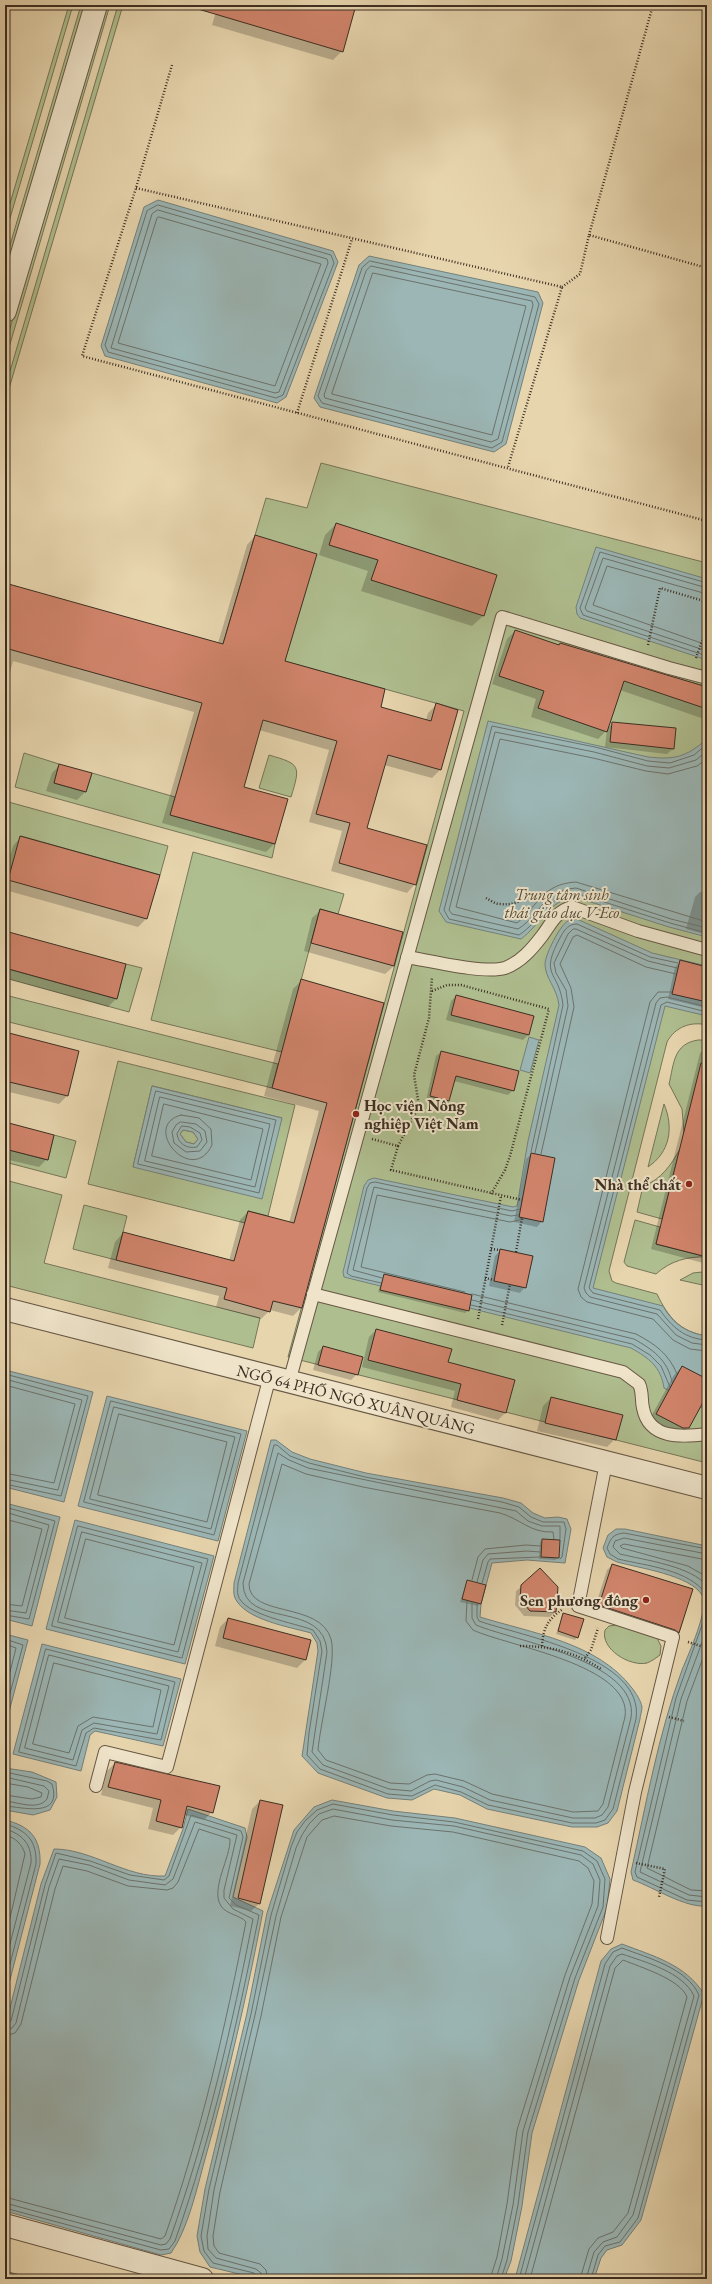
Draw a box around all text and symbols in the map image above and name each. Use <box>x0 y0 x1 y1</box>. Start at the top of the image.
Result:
park label: Trung tâm sinh thái giáo dục V-Eco <box>505 884 619 923</box>
place label: Học viện Nông nghiệp Việt Nam <box>364 1095 479 1134</box>
marker: Học viện Nông nghiệp Việt Nam <box>351 1109 361 1119</box>
place label: Nhà thể chất <box>595 1174 681 1195</box>
marker: Nhà thể chất <box>684 1179 694 1189</box>
street label: NGÕ 64 PHỐ NGÔ XUÂN QUẢNG <box>235 1360 477 1439</box>
place label: Sen phương đông <box>520 1590 639 1611</box>
marker: Sen phương đông <box>641 1595 651 1605</box>

